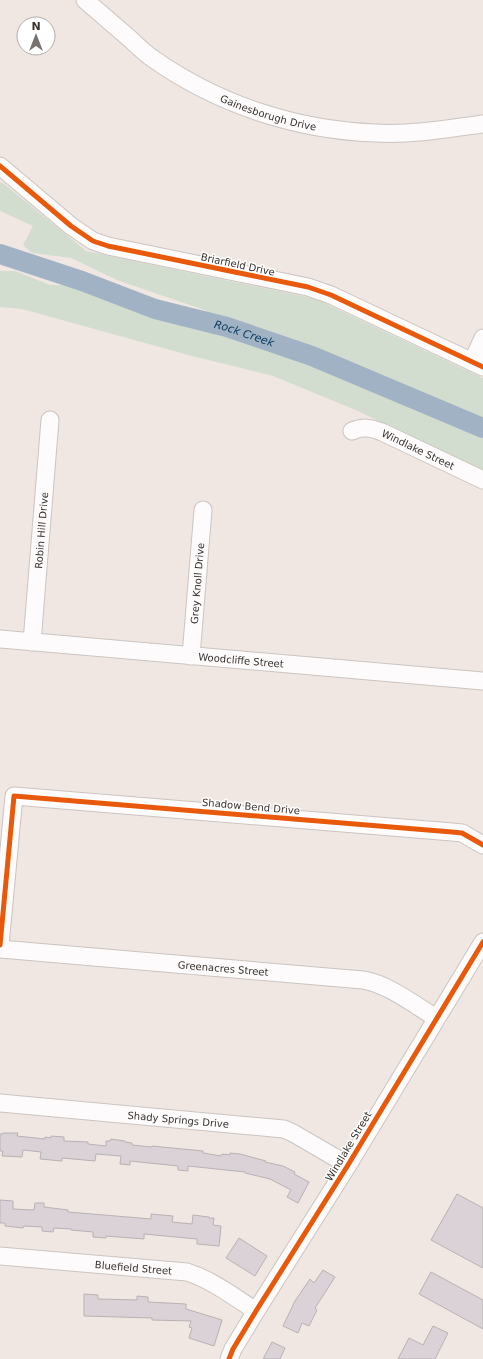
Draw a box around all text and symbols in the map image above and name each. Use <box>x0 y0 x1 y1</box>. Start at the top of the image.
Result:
north arrow <box>16 16 56 56</box>
text: N <box>31 20 41 33</box>
street label: Gainesborugh Drive <box>219 93 317 133</box>
street label: Briarfield Drive <box>200 251 276 278</box>
water label: Rock Creek <box>213 318 276 350</box>
street label: Windlake Street <box>380 428 456 472</box>
street label: Robin Hill Drive <box>33 492 50 569</box>
street label: Grey Knoll Drive <box>189 542 206 624</box>
street label: Woodcliffe Street <box>198 651 284 670</box>
street label: Shadow Bend Drive <box>202 797 300 816</box>
street label: Greenacres Street <box>177 959 269 978</box>
street label: Windlake Street <box>323 1109 374 1183</box>
street label: Shady Springs Drive <box>127 1110 229 1130</box>
street label: Bluefield Street <box>94 1259 173 1277</box>

